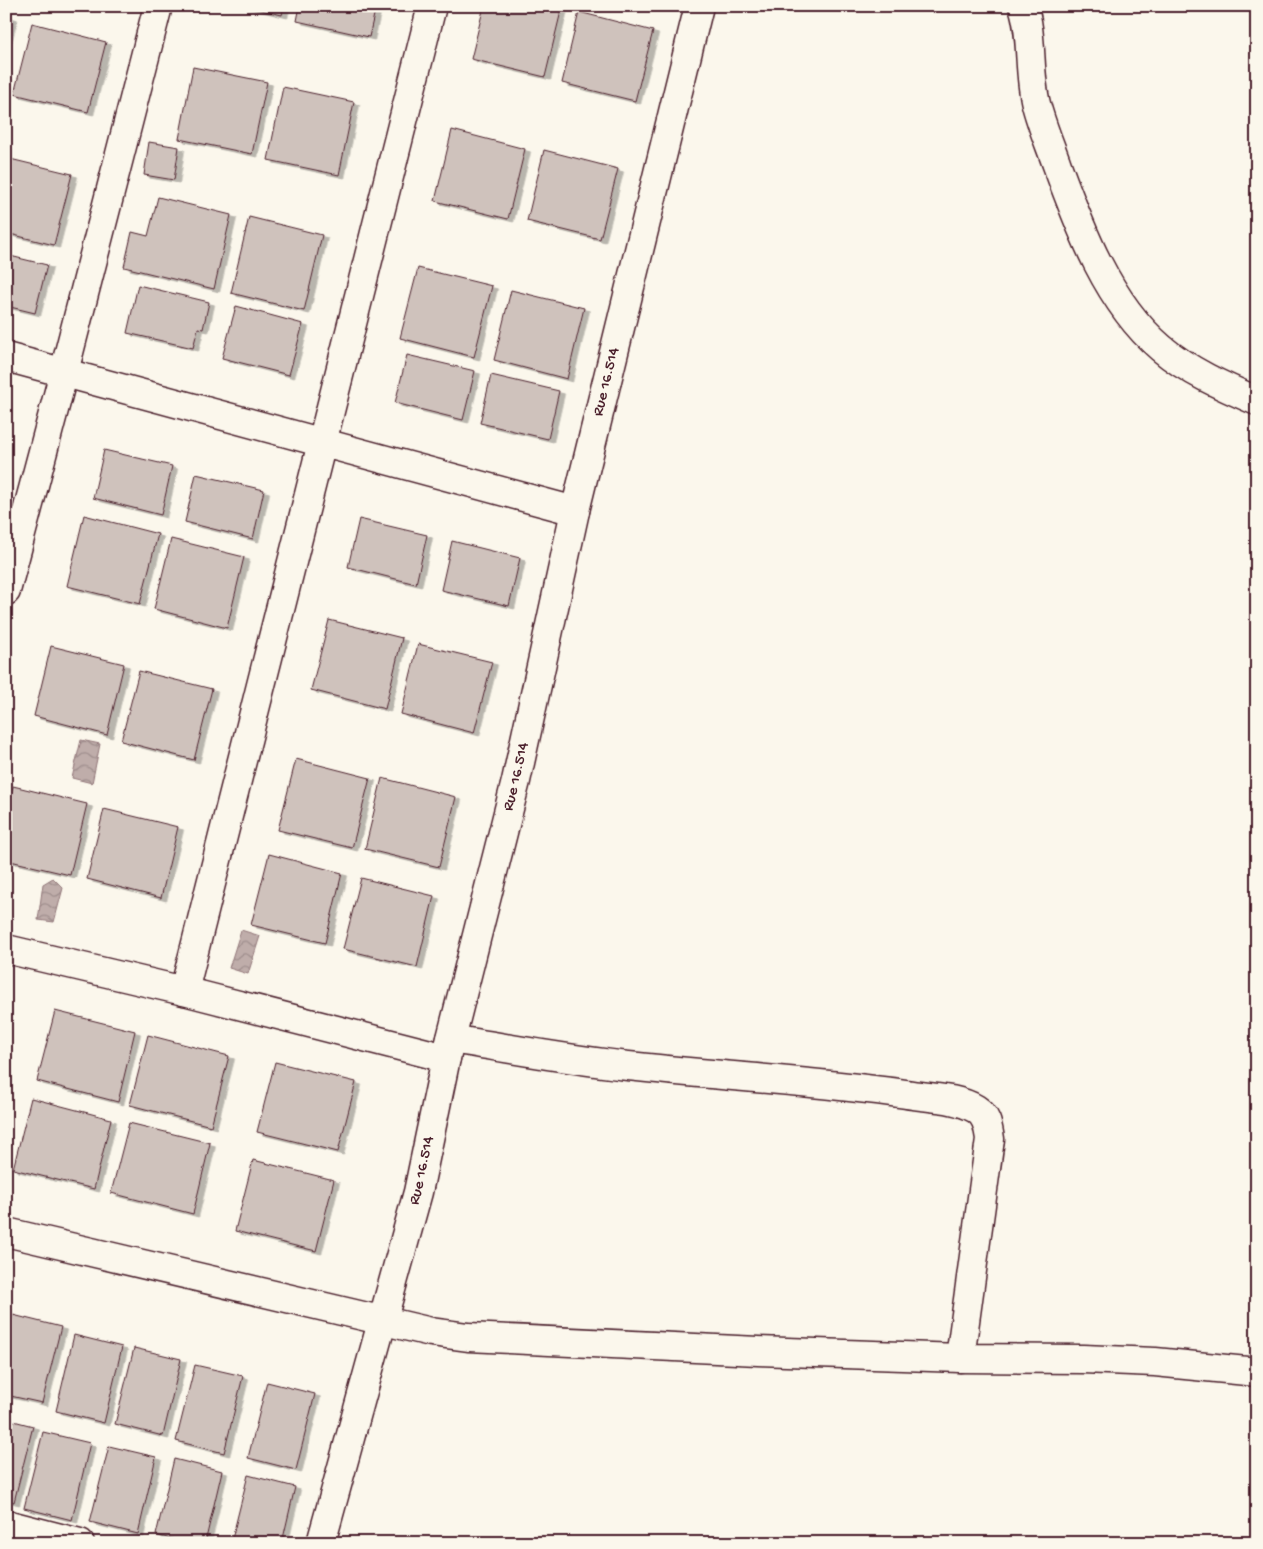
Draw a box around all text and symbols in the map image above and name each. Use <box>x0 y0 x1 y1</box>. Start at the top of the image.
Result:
street label: Rue 16.514 <box>589 345 624 418</box>
street label: Rue 16.514 <box>499 740 534 813</box>
street label: Rue 16.514 <box>405 1134 439 1207</box>

